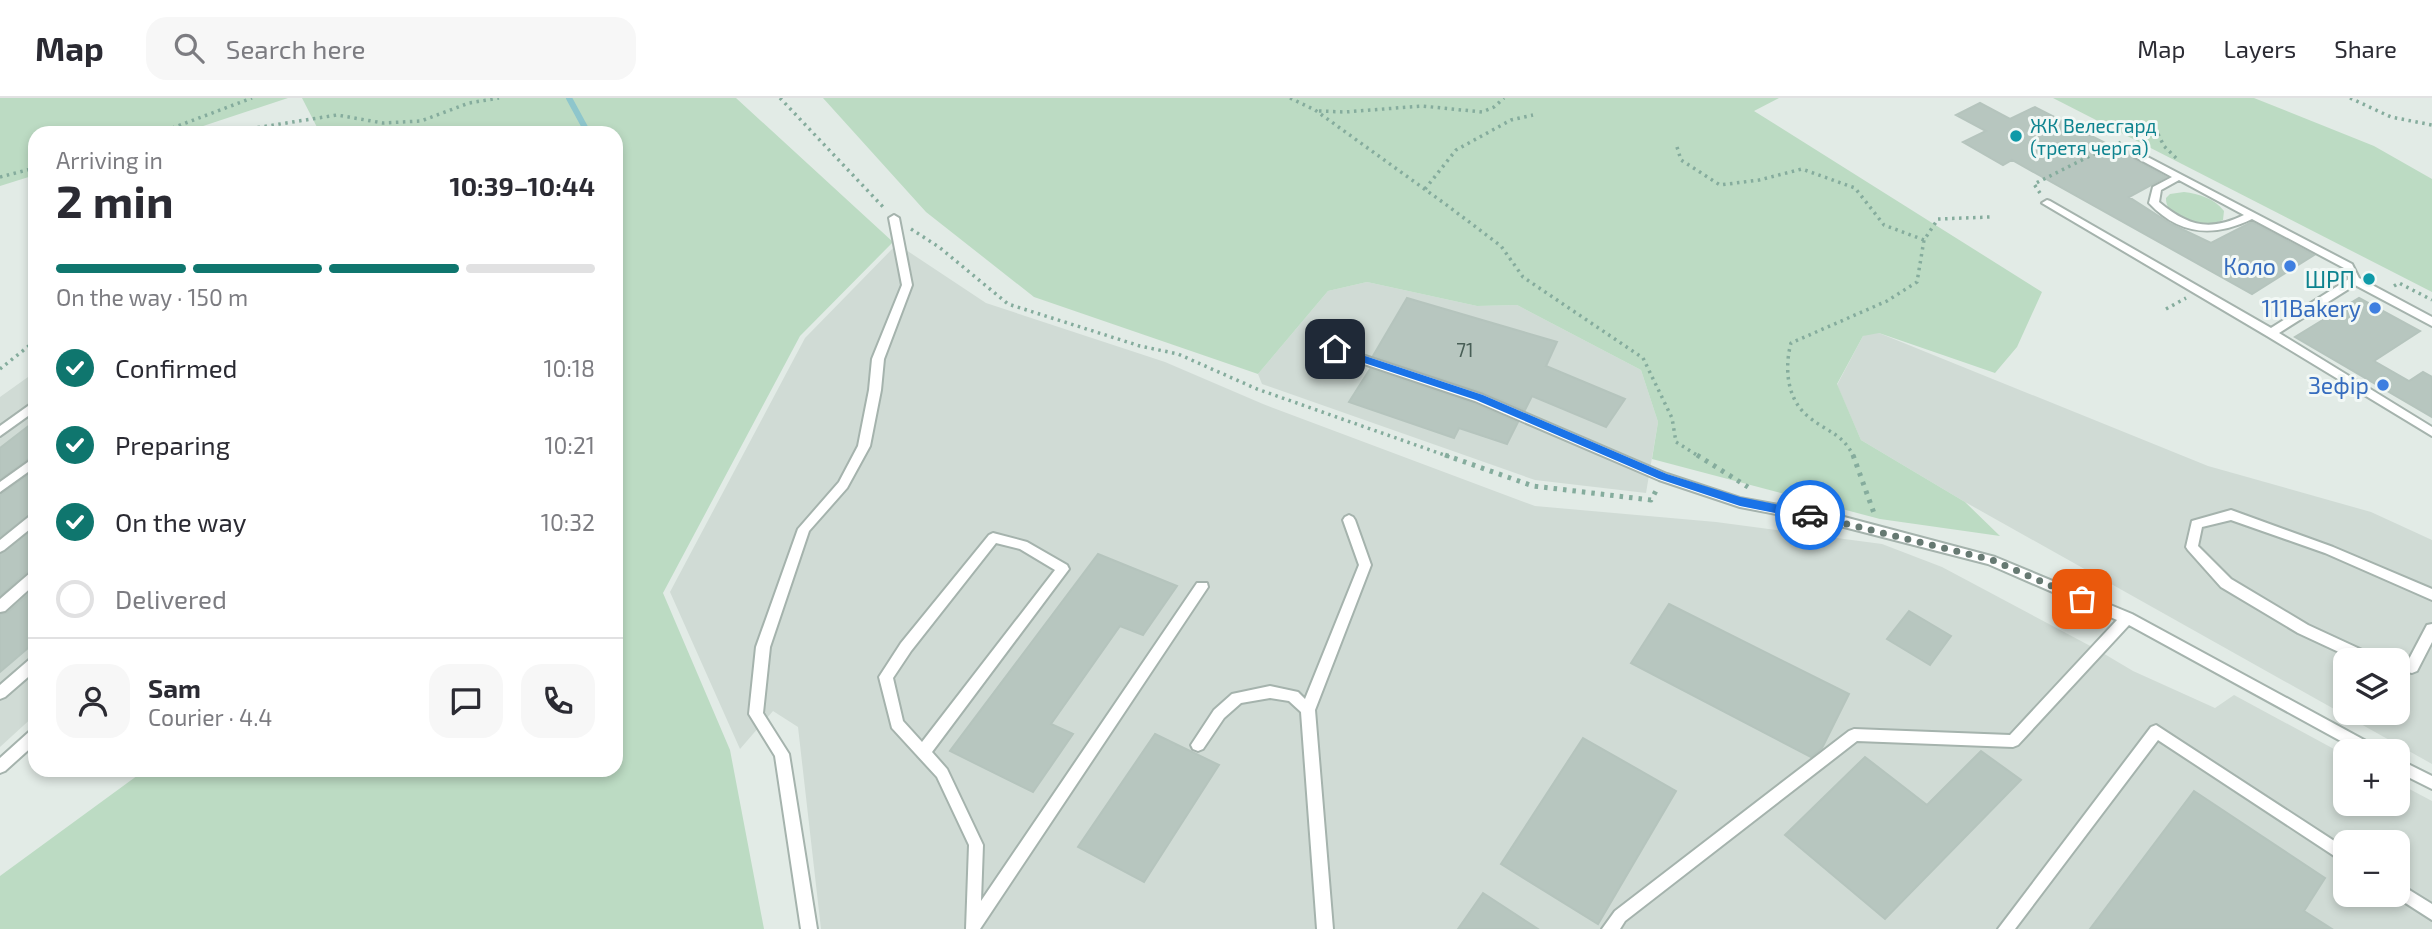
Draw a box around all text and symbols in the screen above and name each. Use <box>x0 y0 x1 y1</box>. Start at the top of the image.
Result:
search box <box>146 17 636 80</box>
text: Map <box>35 28 104 68</box>
icon: search <box>170 29 208 67</box>
text: Search here <box>226 33 365 64</box>
text: Map <box>2137 34 2185 63</box>
text: Layers <box>2223 34 2296 63</box>
text: Share <box>2334 34 2397 63</box>
place label: ЖК Велесгард (третя черга) <box>2030 114 2157 159</box>
marker: ЖК Велесгард (третя черга) <box>2008 128 2024 144</box>
text: Arriving in <box>56 146 163 174</box>
text: 10:39–10:44 <box>449 170 595 201</box>
text: 2 min <box>56 172 174 227</box>
place label: Коло <box>2223 252 2276 280</box>
marker: Коло <box>2282 258 2298 274</box>
place label: ШРП <box>2305 265 2355 293</box>
marker: ШРП <box>2361 271 2377 287</box>
text: On the way · 150 m <box>56 283 248 311</box>
place label: 111Bakery <box>2262 294 2361 322</box>
marker: 111Bakery <box>2367 300 2383 316</box>
pin <box>1305 319 1365 379</box>
icon: home <box>1316 330 1354 368</box>
house number: 71 <box>1456 338 1474 361</box>
icon: check <box>56 349 94 387</box>
text: Confirmed <box>115 352 238 383</box>
text: 10:18 <box>543 354 595 382</box>
place label: Зефір <box>2308 371 2369 399</box>
marker: Зефір <box>2375 377 2391 393</box>
icon: check <box>56 426 94 464</box>
text: Preparing <box>115 429 230 460</box>
text: 10:21 <box>544 431 595 459</box>
courier <box>1775 480 1845 550</box>
icon: car <box>1791 496 1829 534</box>
icon: check <box>56 503 94 541</box>
text: On the way <box>115 506 246 537</box>
text: 10:32 <box>541 508 595 536</box>
pin <box>2052 569 2112 629</box>
icon: bag <box>2063 580 2101 618</box>
text: Delivered <box>115 583 227 614</box>
map controls <box>2333 648 2410 907</box>
button: layers <box>2333 648 2410 725</box>
button: person <box>56 664 130 738</box>
button: chat <box>429 664 503 738</box>
button: phone <box>521 664 595 738</box>
text: Sam <box>148 672 201 703</box>
text: Courier · 4.4 <box>148 703 272 731</box>
button: + <box>2333 739 2410 816</box>
button: − <box>2333 830 2410 907</box>

